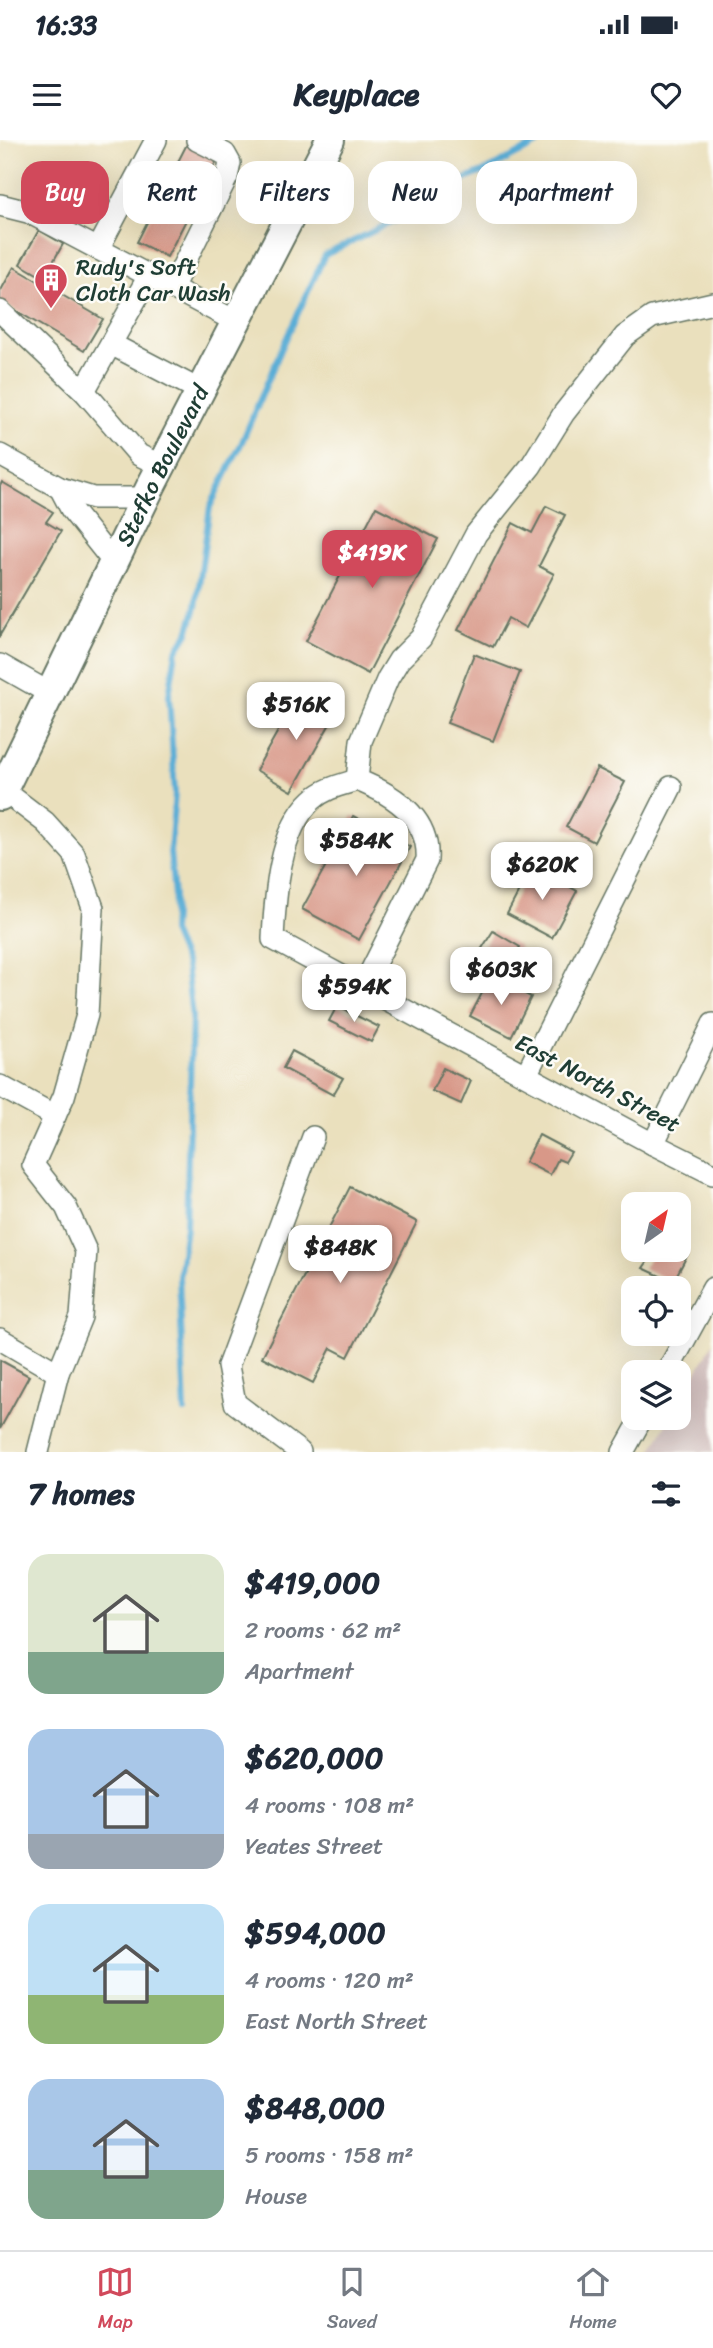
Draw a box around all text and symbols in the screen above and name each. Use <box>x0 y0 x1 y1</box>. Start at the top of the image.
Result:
text: 16:33 <box>35 2 97 48</box>
text: Keyplace <box>294 66 419 123</box>
icon: menu <box>28 76 66 114</box>
icon: heart <box>647 76 685 114</box>
chip: Buy <box>21 161 109 224</box>
chip: Rent <box>123 161 222 224</box>
chip: Filters <box>236 161 354 224</box>
chip: New <box>368 161 462 224</box>
chip: Apartment <box>476 161 637 224</box>
place label: Rudy's Soft Cloth Car Wash <box>76 247 231 314</box>
building icon: Rudy's Soft Cloth Car Wash <box>32 261 70 310</box>
street label: Stefko Boulevard <box>104 376 222 554</box>
pin: $419K <box>323 531 421 590</box>
text: $419K <box>338 532 406 573</box>
pin: $516K <box>247 682 345 742</box>
text: $516K <box>263 684 329 725</box>
pin: $584K <box>307 818 405 878</box>
text: $584K <box>320 820 392 861</box>
pin: $620K <box>493 842 591 902</box>
text: $620K <box>507 844 577 885</box>
pin: $603K <box>452 948 550 1007</box>
text: $603K <box>466 949 536 990</box>
pin: $594K <box>305 964 403 1024</box>
text: $594K <box>318 966 390 1007</box>
street label: East North Street <box>507 1022 688 1144</box>
north arrow <box>621 1192 691 1262</box>
map controls <box>621 1192 691 1430</box>
pin: $848K <box>291 1226 389 1285</box>
text: $848K <box>304 1227 376 1268</box>
button: locate <box>621 1276 691 1346</box>
button: layers <box>621 1360 691 1430</box>
text: 7 homes <box>28 1467 135 1521</box>
icon: filters <box>647 1475 685 1513</box>
text: $419,000 <box>245 1556 380 1610</box>
icon: home <box>84 1582 168 1666</box>
text: 2 rooms · 62 m² <box>245 1610 401 1651</box>
text: Apartment <box>245 1651 354 1692</box>
text: $620,000 <box>245 1731 383 1785</box>
icon: home <box>84 1757 168 1841</box>
text: 4 rooms · 108 m² <box>245 1785 414 1826</box>
text: Yeates Street <box>245 1826 383 1867</box>
text: $594,000 <box>245 1906 386 1960</box>
icon: home <box>84 1932 168 2016</box>
text: 4 rooms · 120 m² <box>245 1960 414 2001</box>
text: East North Street <box>245 2001 428 2042</box>
text: $848,000 <box>245 2081 385 2135</box>
icon: home <box>84 2107 168 2191</box>
text: 5 rooms · 158 m² <box>245 2135 414 2176</box>
text: House <box>245 2176 307 2217</box>
tab: Map <box>96 2263 134 2338</box>
tab: Saved <box>327 2263 377 2338</box>
tab: Home <box>569 2263 617 2338</box>

